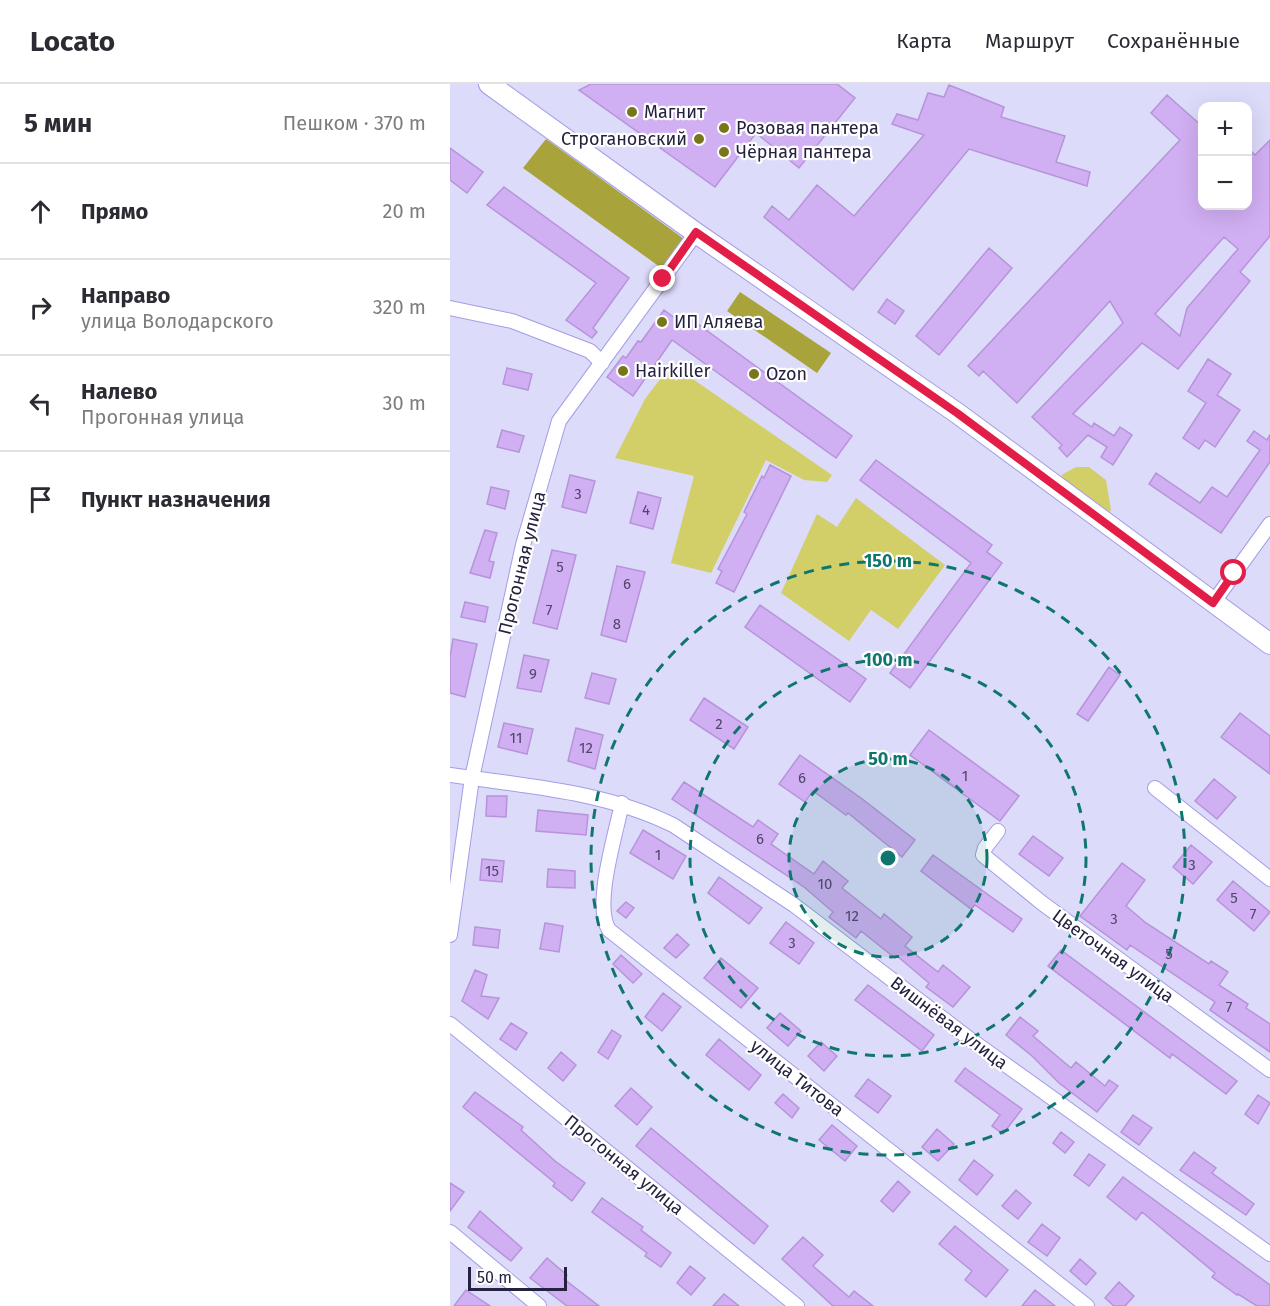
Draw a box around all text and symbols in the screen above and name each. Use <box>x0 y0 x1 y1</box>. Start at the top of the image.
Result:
text: Locato <box>30 25 115 58</box>
text: Карта <box>896 28 952 54</box>
text: Маршрут <box>985 28 1074 54</box>
text: Сохранённые <box>1107 28 1240 54</box>
place label: Магнит <box>644 101 706 123</box>
map controls <box>1198 102 1252 210</box>
button: + <box>1198 102 1252 156</box>
marker: Магнит <box>625 105 639 119</box>
text: 5 мин <box>24 108 92 139</box>
text: Пешком · 370 m <box>283 111 426 135</box>
place label: Розовая пантера <box>736 117 879 139</box>
marker: Розовая пантера <box>717 121 731 135</box>
place label: Строгановский <box>561 128 687 150</box>
marker: Строгановский <box>692 132 706 146</box>
place label: Чёрная пантера <box>736 141 872 163</box>
marker: Чёрная пантера <box>717 145 731 159</box>
button: − <box>1198 156 1252 210</box>
icon: ahead <box>24 195 57 228</box>
text: Прямо <box>81 198 148 225</box>
text: 20 m <box>383 199 426 223</box>
route end <box>649 265 675 291</box>
text: Направо <box>81 282 170 309</box>
icon: right <box>24 291 57 324</box>
text: 320 m <box>373 295 426 319</box>
text: улица Володарского <box>81 309 274 333</box>
place label: ИП Аляева <box>674 311 763 333</box>
marker: ИП Аляева <box>655 315 669 329</box>
place label: Hairkiller <box>635 360 711 382</box>
place label: Ozon <box>766 363 807 385</box>
marker: Hairkiller <box>616 364 630 378</box>
marker: Ozon <box>747 367 761 381</box>
text: Налево <box>81 378 157 405</box>
icon: left <box>24 387 57 420</box>
text: 30 m <box>382 391 426 415</box>
text: Прогонная улица <box>81 405 244 429</box>
icon: arrive <box>24 483 57 516</box>
house number: 3 <box>574 485 582 503</box>
text: Пункт назначения <box>81 486 271 513</box>
street label: Прогонная улица <box>494 489 550 637</box>
house number: 4 <box>642 501 650 519</box>
text: 150 m <box>864 550 912 572</box>
house number: 5 <box>556 558 564 576</box>
route start <box>1220 559 1246 585</box>
house number: 6 <box>623 575 631 593</box>
house number: 7 <box>546 601 553 619</box>
house number: 8 <box>613 615 621 633</box>
text: 100 m <box>864 649 912 671</box>
house number: 9 <box>529 665 537 683</box>
house number: 2 <box>715 715 723 733</box>
house number: 11 <box>510 729 522 747</box>
house number: 12 <box>579 739 593 757</box>
text: 50 m <box>868 748 908 770</box>
house number: 1 <box>962 767 968 785</box>
house number: 6 <box>798 769 806 787</box>
house number: 6 <box>756 830 764 848</box>
house number: 1 <box>655 846 661 864</box>
centre of rings <box>878 848 898 868</box>
house number: 3 <box>1188 856 1196 874</box>
house number: 15 <box>485 862 499 880</box>
house number: 10 <box>818 875 832 893</box>
house number: 5 <box>1230 889 1238 907</box>
street label: Цветочная улица <box>1048 905 1178 1007</box>
house number: 7 <box>1250 905 1257 923</box>
house number: 12 <box>845 907 859 925</box>
house number: 3 <box>1110 910 1118 928</box>
house number: 3 <box>788 934 796 952</box>
house number: 5 <box>1165 945 1173 963</box>
street label: Вишнёвая улица <box>886 972 1012 1074</box>
house number: 7 <box>1226 998 1233 1016</box>
street label: улица Титова <box>746 1035 848 1121</box>
street label: Прогонная улица <box>560 1110 688 1220</box>
scale bar <box>468 1264 567 1292</box>
text: 50 m <box>477 1268 512 1287</box>

